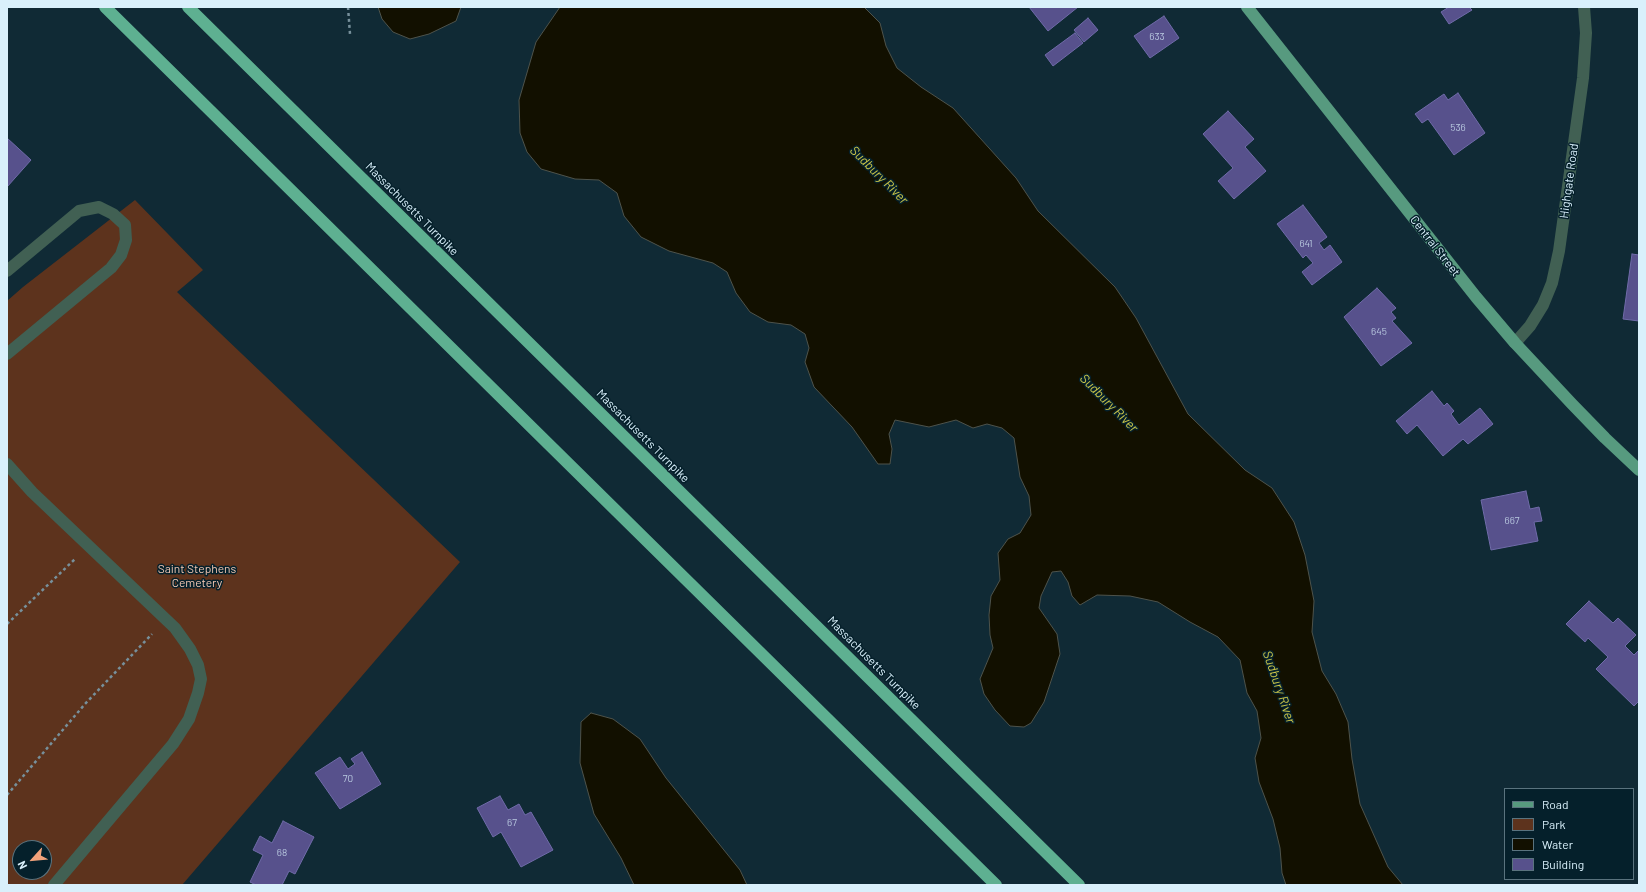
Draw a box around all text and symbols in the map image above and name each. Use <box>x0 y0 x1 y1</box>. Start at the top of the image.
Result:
house number: 633 <box>1149 31 1165 43</box>
house number: 536 <box>1450 122 1466 134</box>
street label: Highgate Road <box>1557 142 1581 220</box>
water label: Sudbury River <box>847 143 911 207</box>
street label: Massachusetts Turnpike <box>362 159 462 259</box>
street label: Central Street <box>1407 213 1463 279</box>
house number: 641 <box>1299 238 1313 250</box>
house number: 645 <box>1371 326 1387 338</box>
water label: Sudbury River <box>1077 371 1141 435</box>
street label: Massachusetts Turnpike <box>593 386 693 486</box>
house number: 667 <box>1504 515 1520 527</box>
park label: Saint Stephens Cemetery <box>158 562 236 590</box>
street label: Massachusetts Turnpike <box>824 613 924 713</box>
water label: Sudbury River <box>1259 649 1299 725</box>
house number: 70 <box>343 773 353 785</box>
legend <box>1504 788 1634 880</box>
text: Road <box>1542 797 1569 811</box>
house number: 67 <box>507 817 517 829</box>
text: Park <box>1542 817 1566 831</box>
text: Water <box>1542 837 1573 851</box>
north arrow <box>12 840 52 880</box>
house number: 68 <box>277 847 287 859</box>
text: Building <box>1542 857 1584 871</box>
text: N <box>14 859 29 871</box>

